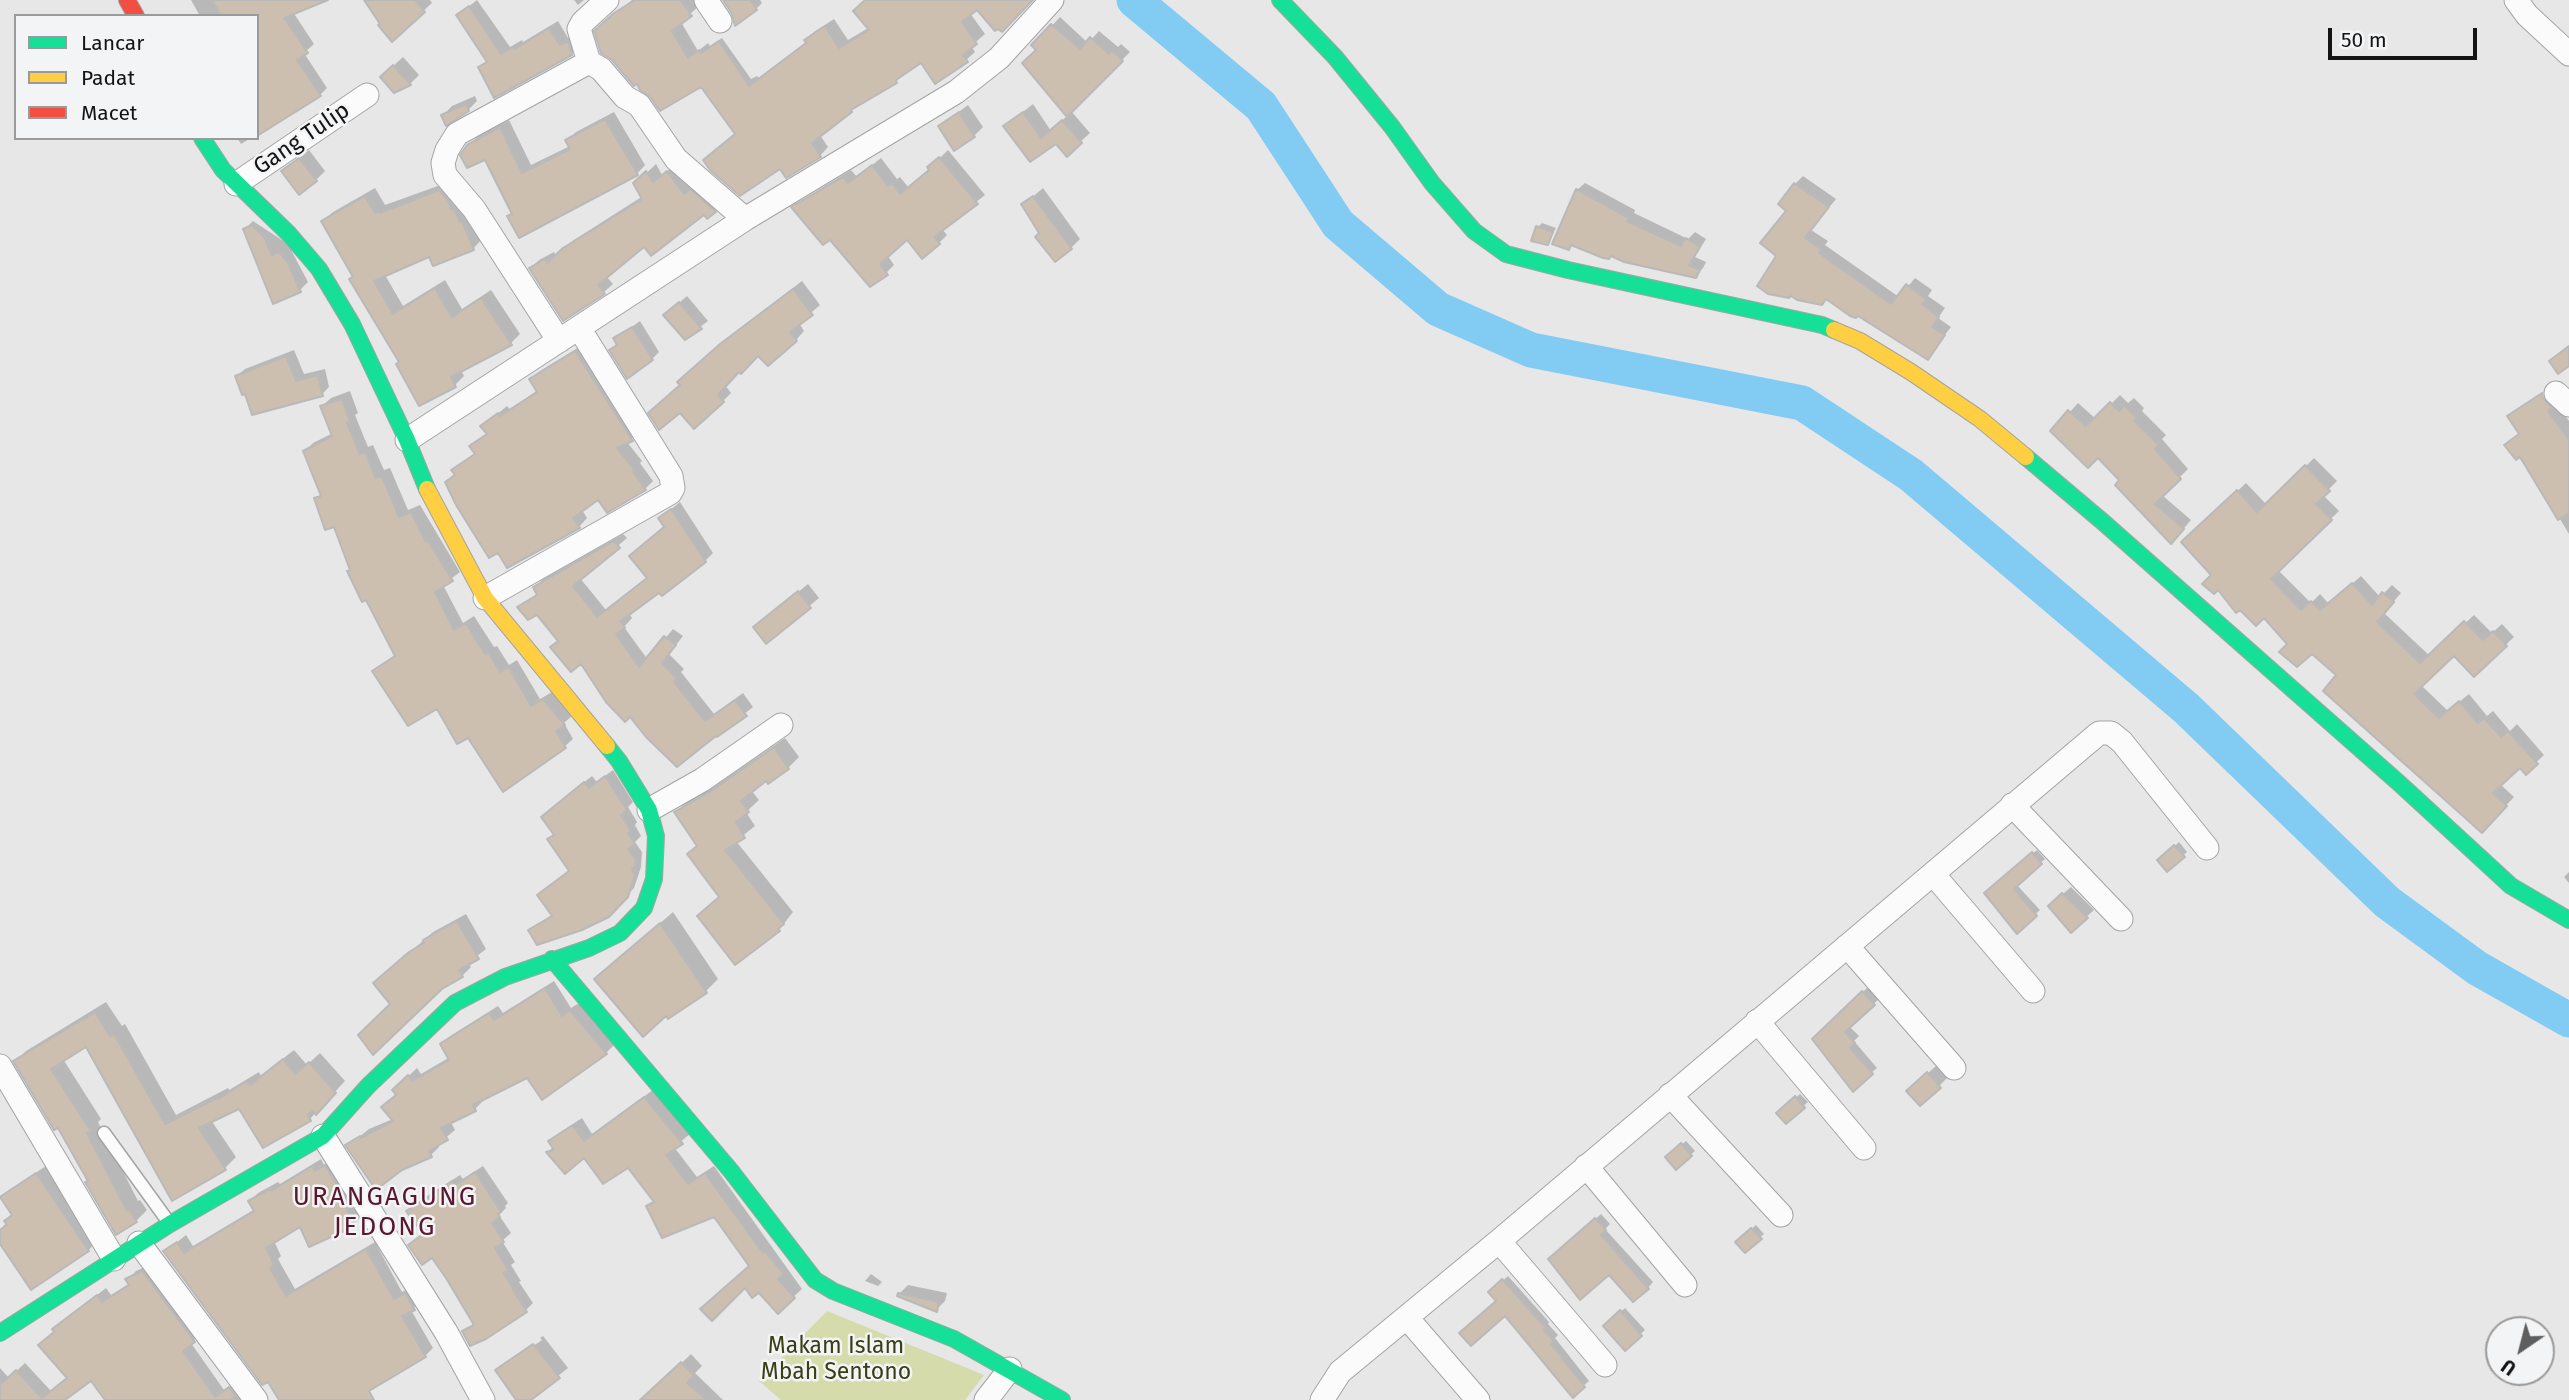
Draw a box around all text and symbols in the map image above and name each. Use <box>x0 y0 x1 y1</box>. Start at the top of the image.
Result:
legend <box>14 14 259 140</box>
scale bar <box>2331 14 2480 58</box>
text: 50 m <box>2341 27 2387 53</box>
text: Lancar <box>81 30 144 56</box>
text: Padat <box>81 65 135 91</box>
street label: Gang Tulip <box>249 97 355 181</box>
text: Macet <box>81 100 137 126</box>
district label: URANGAGUNG JEDONG <box>294 1182 476 1244</box>
north arrow <box>2485 1316 2555 1386</box>
park label: Makam Islam Mbah Sentono <box>761 1333 911 1387</box>
text: U <box>2497 1354 2520 1380</box>

